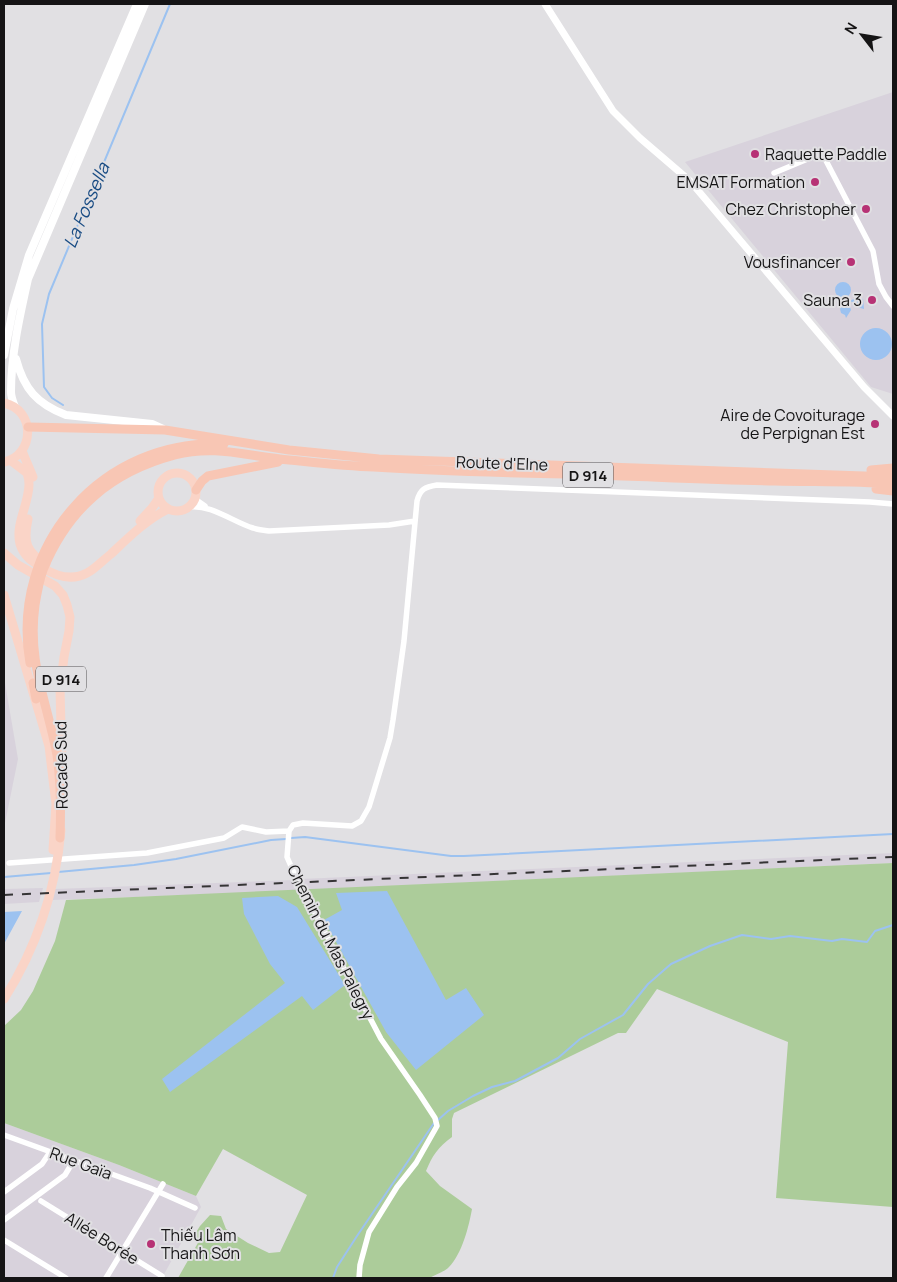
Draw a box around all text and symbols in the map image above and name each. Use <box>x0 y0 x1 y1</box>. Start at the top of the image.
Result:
north arrow <box>837 10 887 60</box>
text: N <box>840 19 861 37</box>
place label: Raquette Paddle <box>765 143 887 165</box>
marker: Raquette Paddle <box>749 148 761 160</box>
water label: La Fossella <box>57 158 115 251</box>
place label: EMSAT Formation <box>677 171 805 193</box>
marker: EMSAT Formation <box>809 176 821 188</box>
place label: Chez Christopher <box>726 198 856 220</box>
marker: Chez Christopher <box>860 203 872 215</box>
place label: Vousfinancer <box>744 251 841 273</box>
marker: Vousfinancer <box>845 256 857 268</box>
place label: Sauna 3 <box>803 289 862 311</box>
marker: Sauna 3 <box>866 294 878 306</box>
place label: Aire de Covoiturage de Perpignan Est <box>720 404 865 444</box>
marker: Aire de Covoiturage de Perpignan Est <box>869 418 881 430</box>
street label: Route d'Elne <box>456 450 548 476</box>
road number: D 914 <box>563 462 613 488</box>
road number: D 914 <box>36 666 86 692</box>
street label: Rocade Sud <box>49 721 73 809</box>
street label: Chemin du Mas Palegry <box>282 861 380 1024</box>
street label: Rue Gaïa <box>47 1142 115 1184</box>
street label: Allée Borée <box>61 1207 143 1269</box>
place label: Thiếu Lâm Thanh Sơn <box>161 1224 240 1264</box>
marker: Thiếu Lâm Thanh Sơn <box>145 1238 157 1250</box>

